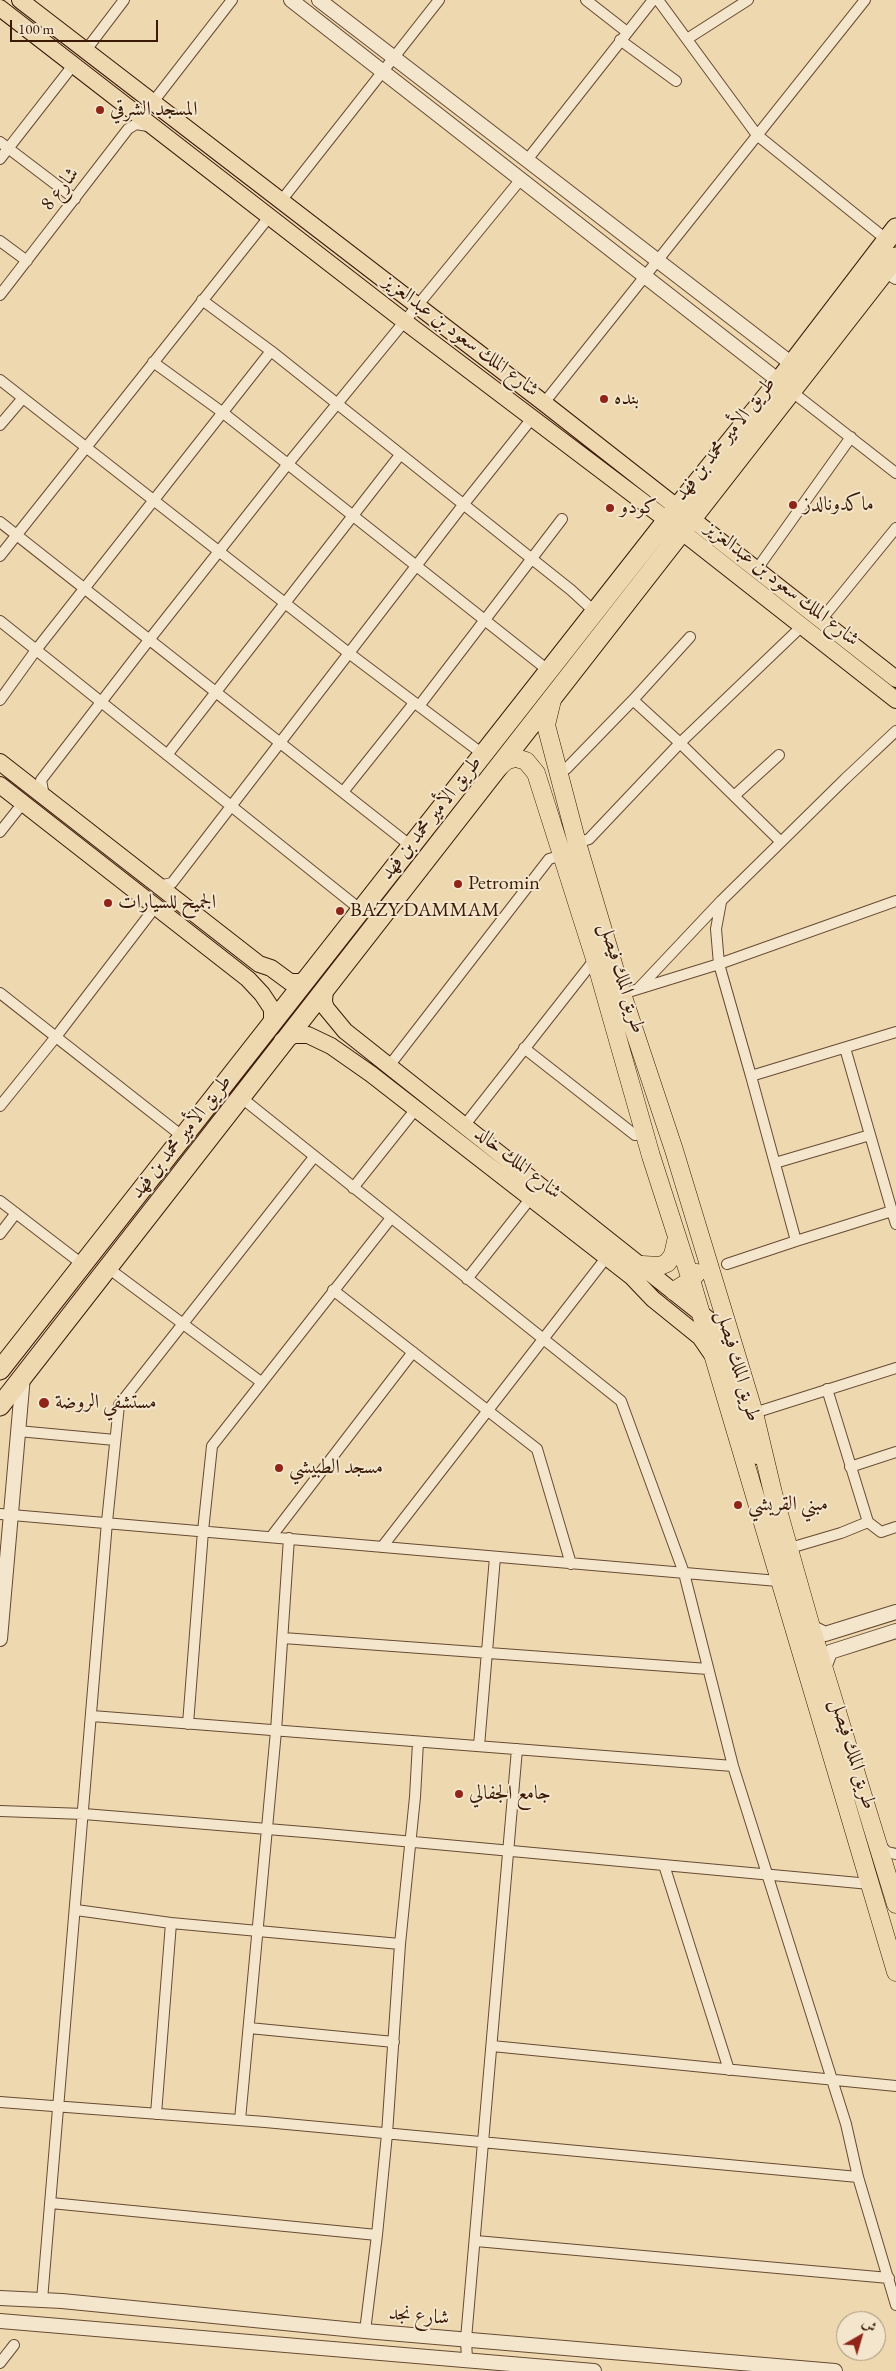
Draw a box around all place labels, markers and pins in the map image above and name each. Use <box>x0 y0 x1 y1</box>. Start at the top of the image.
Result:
place label: المسجد الشرقي <box>110 98 198 122</box>
marker: المسجد الشرقي <box>94 104 106 116</box>
place label: بنده <box>614 387 639 411</box>
marker: بنده <box>598 393 610 405</box>
place label: ماكدونالدز <box>803 493 874 517</box>
place label: كودو <box>620 496 657 520</box>
marker: ماكدونالدز <box>787 499 799 511</box>
marker: كودو <box>604 502 616 514</box>
place label: Petromin <box>468 872 540 896</box>
marker: Petromin <box>452 878 464 890</box>
place label: الجميح للسيارات <box>118 891 216 915</box>
marker: الجميح للسيارات <box>102 897 114 909</box>
place label: BAZY DAMMAM <box>350 899 499 923</box>
marker: BAZY DAMMAM <box>334 905 346 917</box>
place label: مستشفي الروضة <box>55 1391 156 1415</box>
marker: مستشفي الروضة <box>37 1396 51 1410</box>
place label: مسجد الطبيشي <box>289 1456 383 1480</box>
marker: مسجد الطبيشي <box>273 1462 285 1474</box>
place label: مبني القريشي <box>748 1493 828 1517</box>
marker: مبني القريشي <box>732 1499 744 1511</box>
place label: جامع الجفالي <box>469 1782 551 1806</box>
marker: جامع الجفالي <box>453 1788 465 1800</box>

